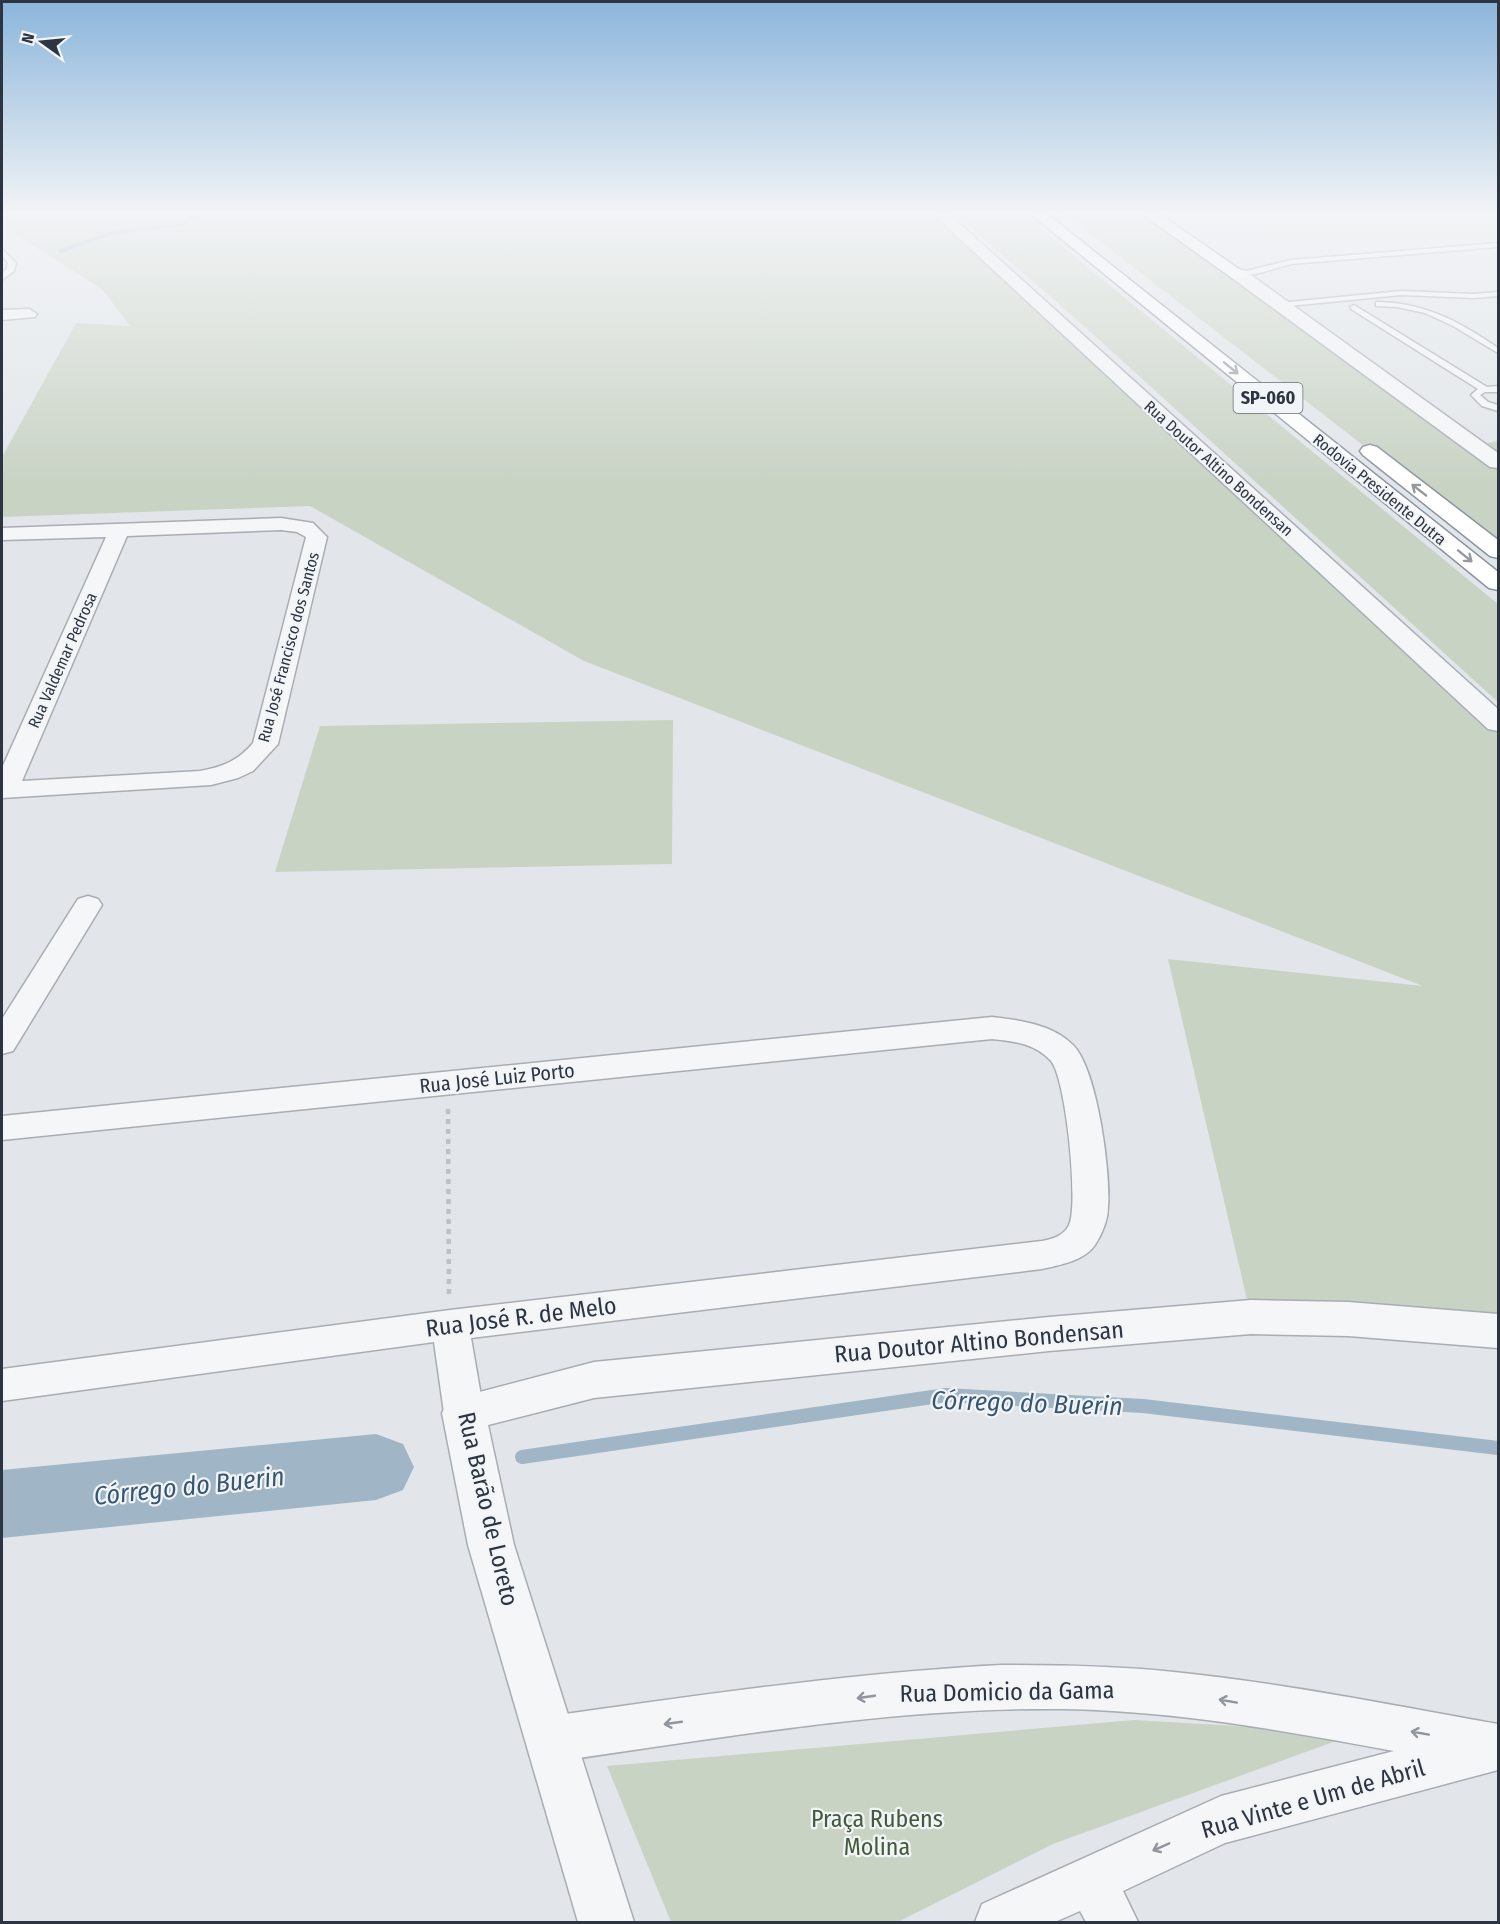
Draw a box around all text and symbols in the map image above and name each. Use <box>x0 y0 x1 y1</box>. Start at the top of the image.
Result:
north arrow <box>12 12 72 72</box>
text: N <box>18 31 38 45</box>
one-way arrow <box>1222 362 1238 375</box>
road number: SP-060 <box>1234 383 1302 413</box>
street label: Rua Doutor Altino Bondensan <box>1140 397 1297 540</box>
street label: Rodovia Presidente Dutra <box>1309 430 1450 549</box>
one-way arrow <box>1411 483 1427 496</box>
street label: Rua José Francisco dos Santos <box>254 550 323 744</box>
one-way arrow <box>1456 550 1472 563</box>
street label: Rua Valdemar Pedrosa <box>24 589 101 731</box>
street label: Rua José Luiz Porto <box>418 1058 576 1098</box>
street label: Rua José R. de Melo <box>424 1291 618 1343</box>
street label: Rua Doutor Altino Bondensan <box>833 1315 1125 1369</box>
water label: Córrego do Buerin <box>931 1385 1123 1422</box>
street label: Rua Barão de Loreto <box>452 1409 524 1609</box>
water label: Córrego do Buerin <box>92 1461 286 1512</box>
street label: Rua Domicio da Gama <box>899 1676 1115 1708</box>
one-way arrow <box>857 1692 877 1703</box>
one-way arrow <box>1219 1695 1238 1706</box>
one-way arrow <box>663 1717 683 1728</box>
one-way arrow <box>1411 1728 1430 1739</box>
street label: Rua Vinte e Um de Abril <box>1198 1754 1428 1844</box>
park label: Praça Rubens Molina <box>811 1805 943 1861</box>
one-way arrow <box>1153 1842 1171 1854</box>

